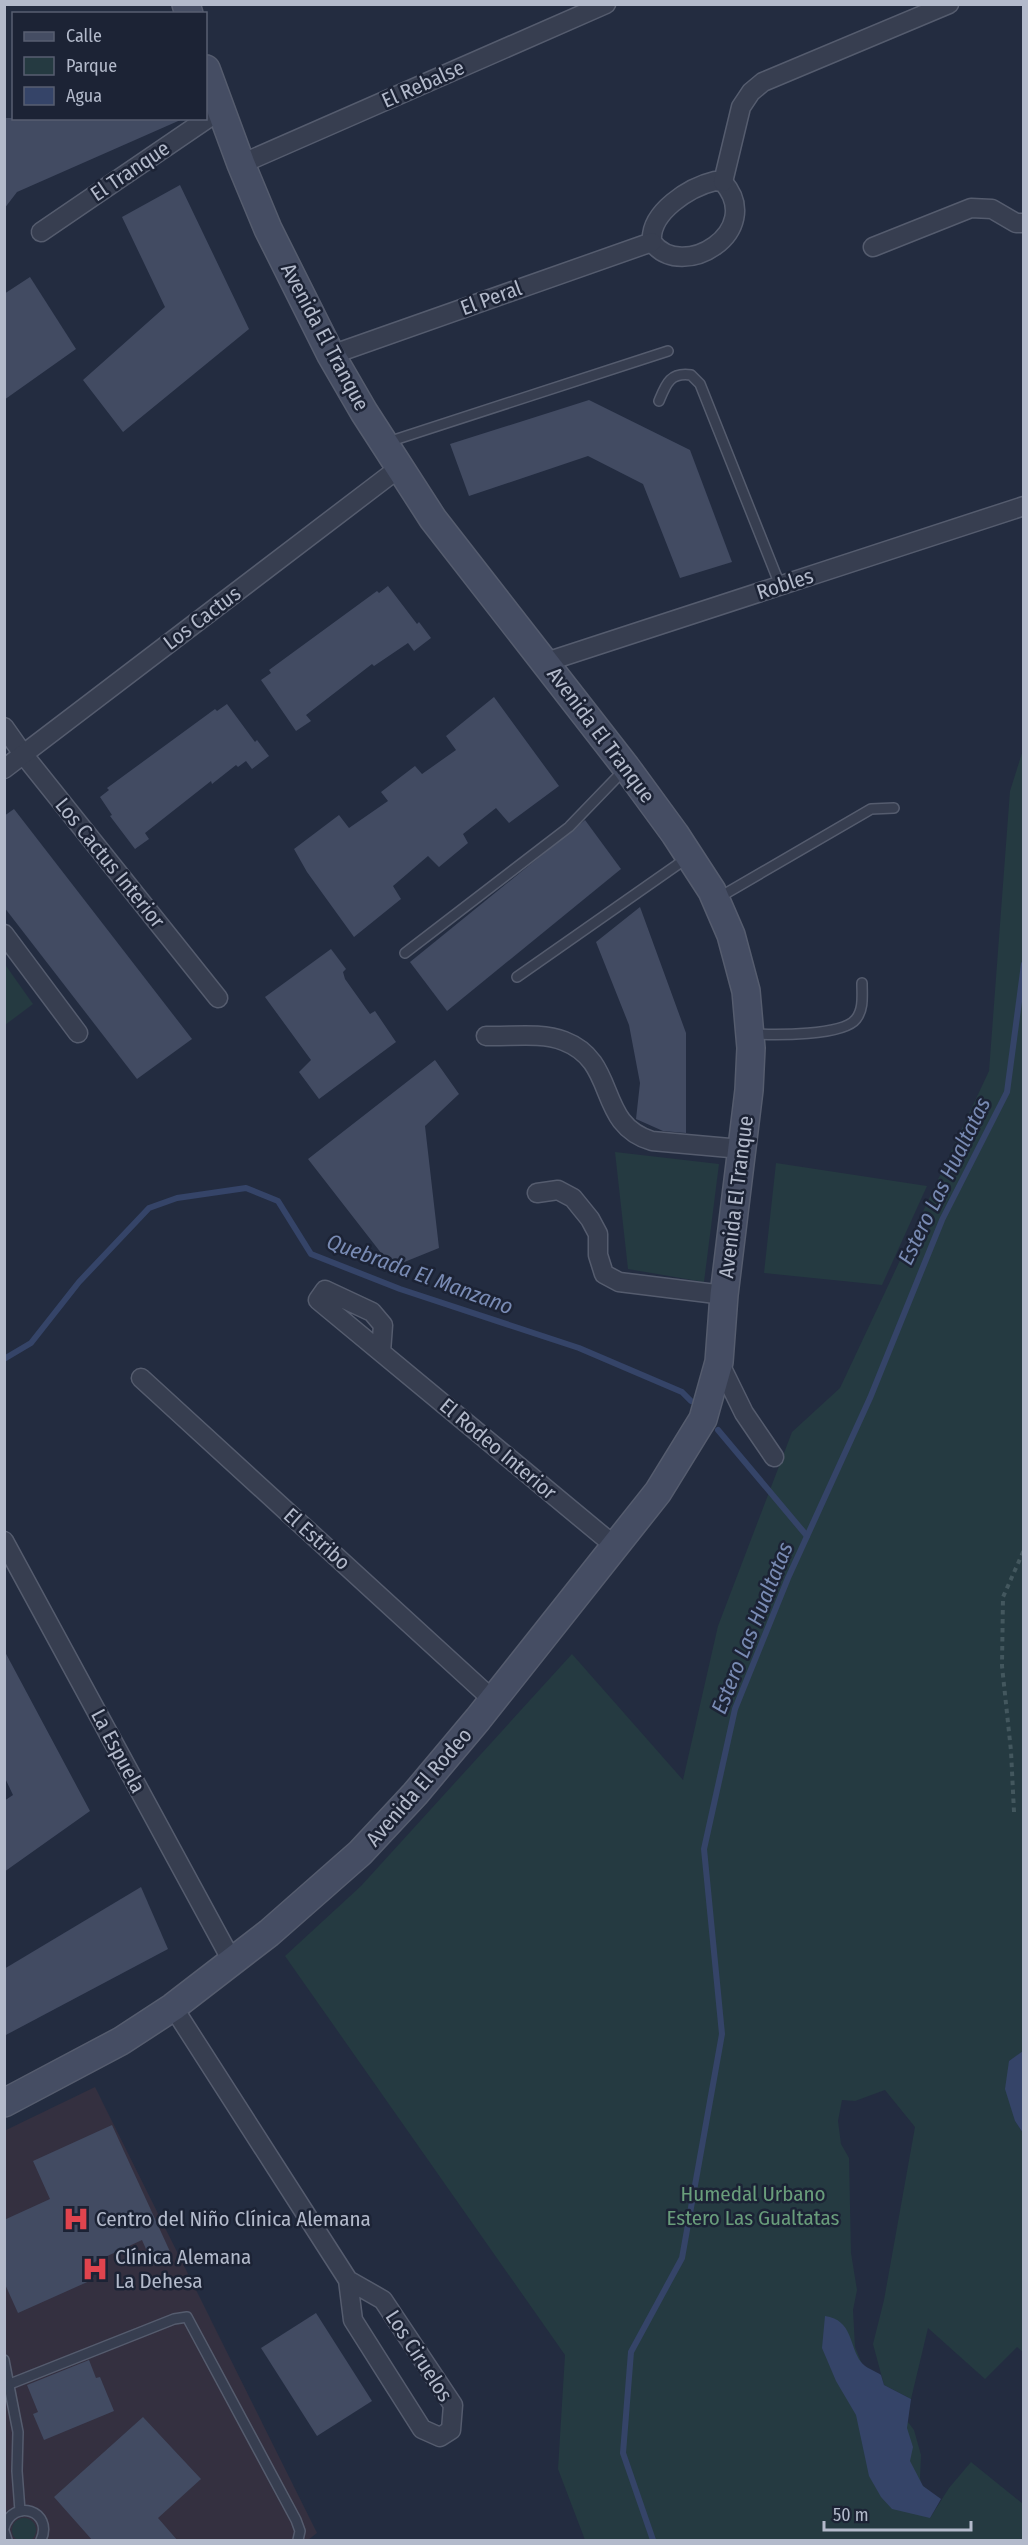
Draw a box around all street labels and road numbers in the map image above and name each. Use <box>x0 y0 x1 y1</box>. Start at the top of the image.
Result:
street label: El Rebalse <box>378 54 468 114</box>
street label: El Tranque <box>85 135 175 207</box>
street label: Avenida El Tranque <box>275 259 375 415</box>
street label: El Peral <box>457 275 526 321</box>
street label: Robles <box>753 563 817 605</box>
street label: Los Cactus <box>158 580 246 656</box>
street label: Avenida El Tranque <box>541 662 661 808</box>
street label: Los Cactus Interior <box>50 793 171 934</box>
street label: Avenida El Tranque <box>713 1114 759 1280</box>
street label: El Rodeo Interior <box>434 1393 562 1506</box>
street label: El Estribo <box>278 1502 356 1576</box>
street label: La Espuela <box>85 1705 151 1797</box>
street label: Avenida El Rodeo <box>360 1722 478 1852</box>
street label: Los Ciruelos <box>380 2305 458 2407</box>

